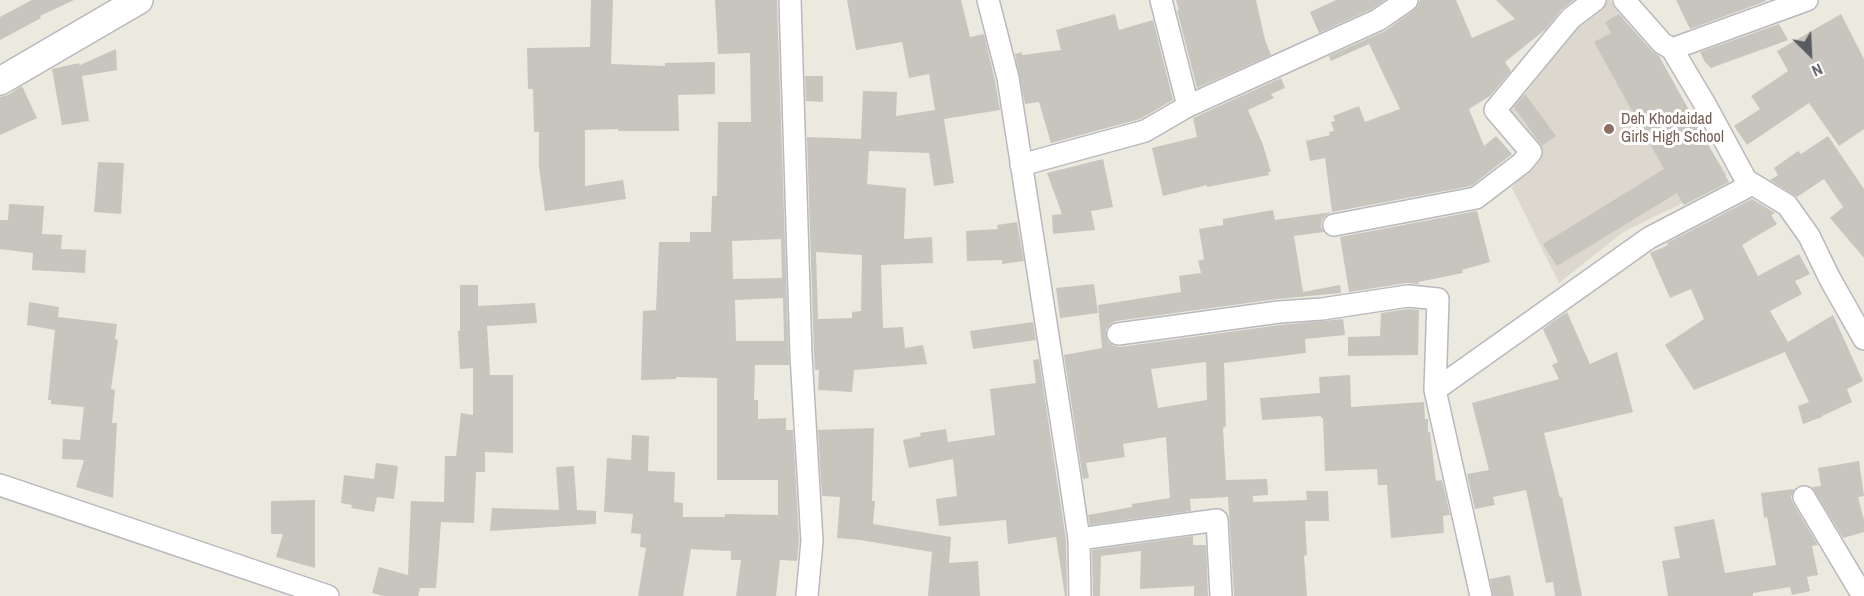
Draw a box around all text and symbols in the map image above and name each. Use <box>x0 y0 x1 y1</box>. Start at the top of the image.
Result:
north arrow <box>1780 24 1840 84</box>
text: N <box>1809 58 1826 82</box>
place label: Deh Khodaidad Girls High School <box>1621 110 1724 148</box>
marker: Deh Khodaidad Girls High School <box>1602 122 1616 136</box>

